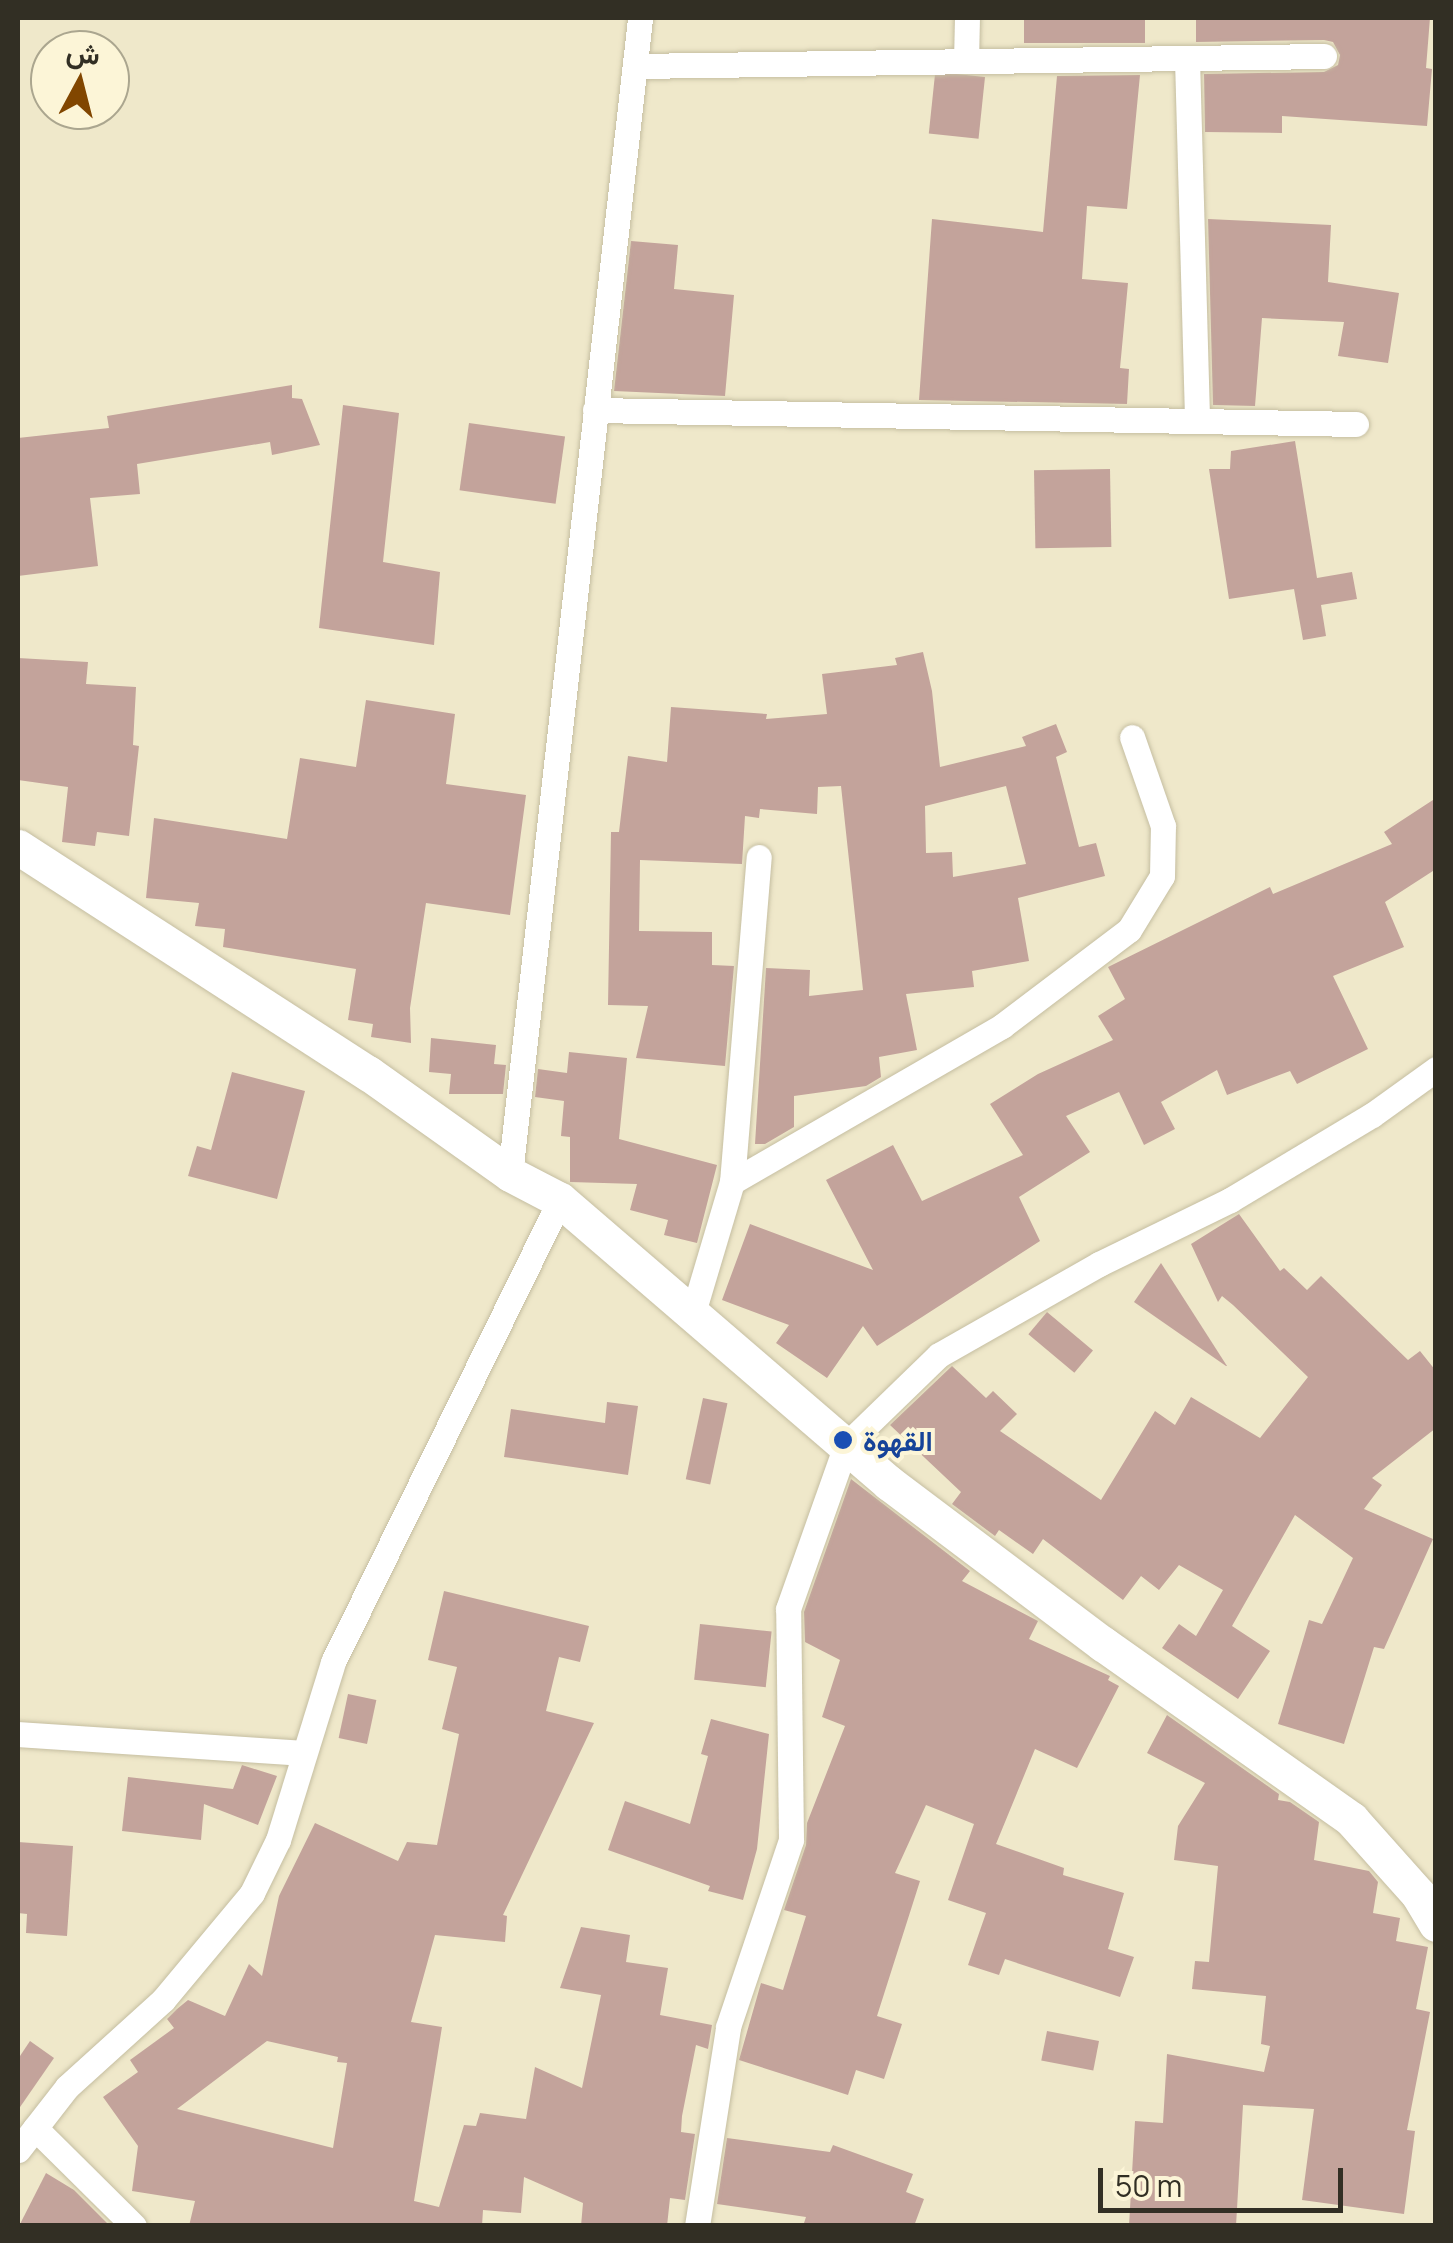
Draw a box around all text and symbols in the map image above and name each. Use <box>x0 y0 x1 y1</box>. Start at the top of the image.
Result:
north arrow <box>30 30 130 130</box>
text: ش <box>64 31 102 73</box>
place label: القهوة <box>863 1423 933 1457</box>
marker: القهوة <box>832 1429 854 1451</box>
scale bar <box>1103 2148 1348 2210</box>
text: 50 m <box>1115 2165 1182 2206</box>

